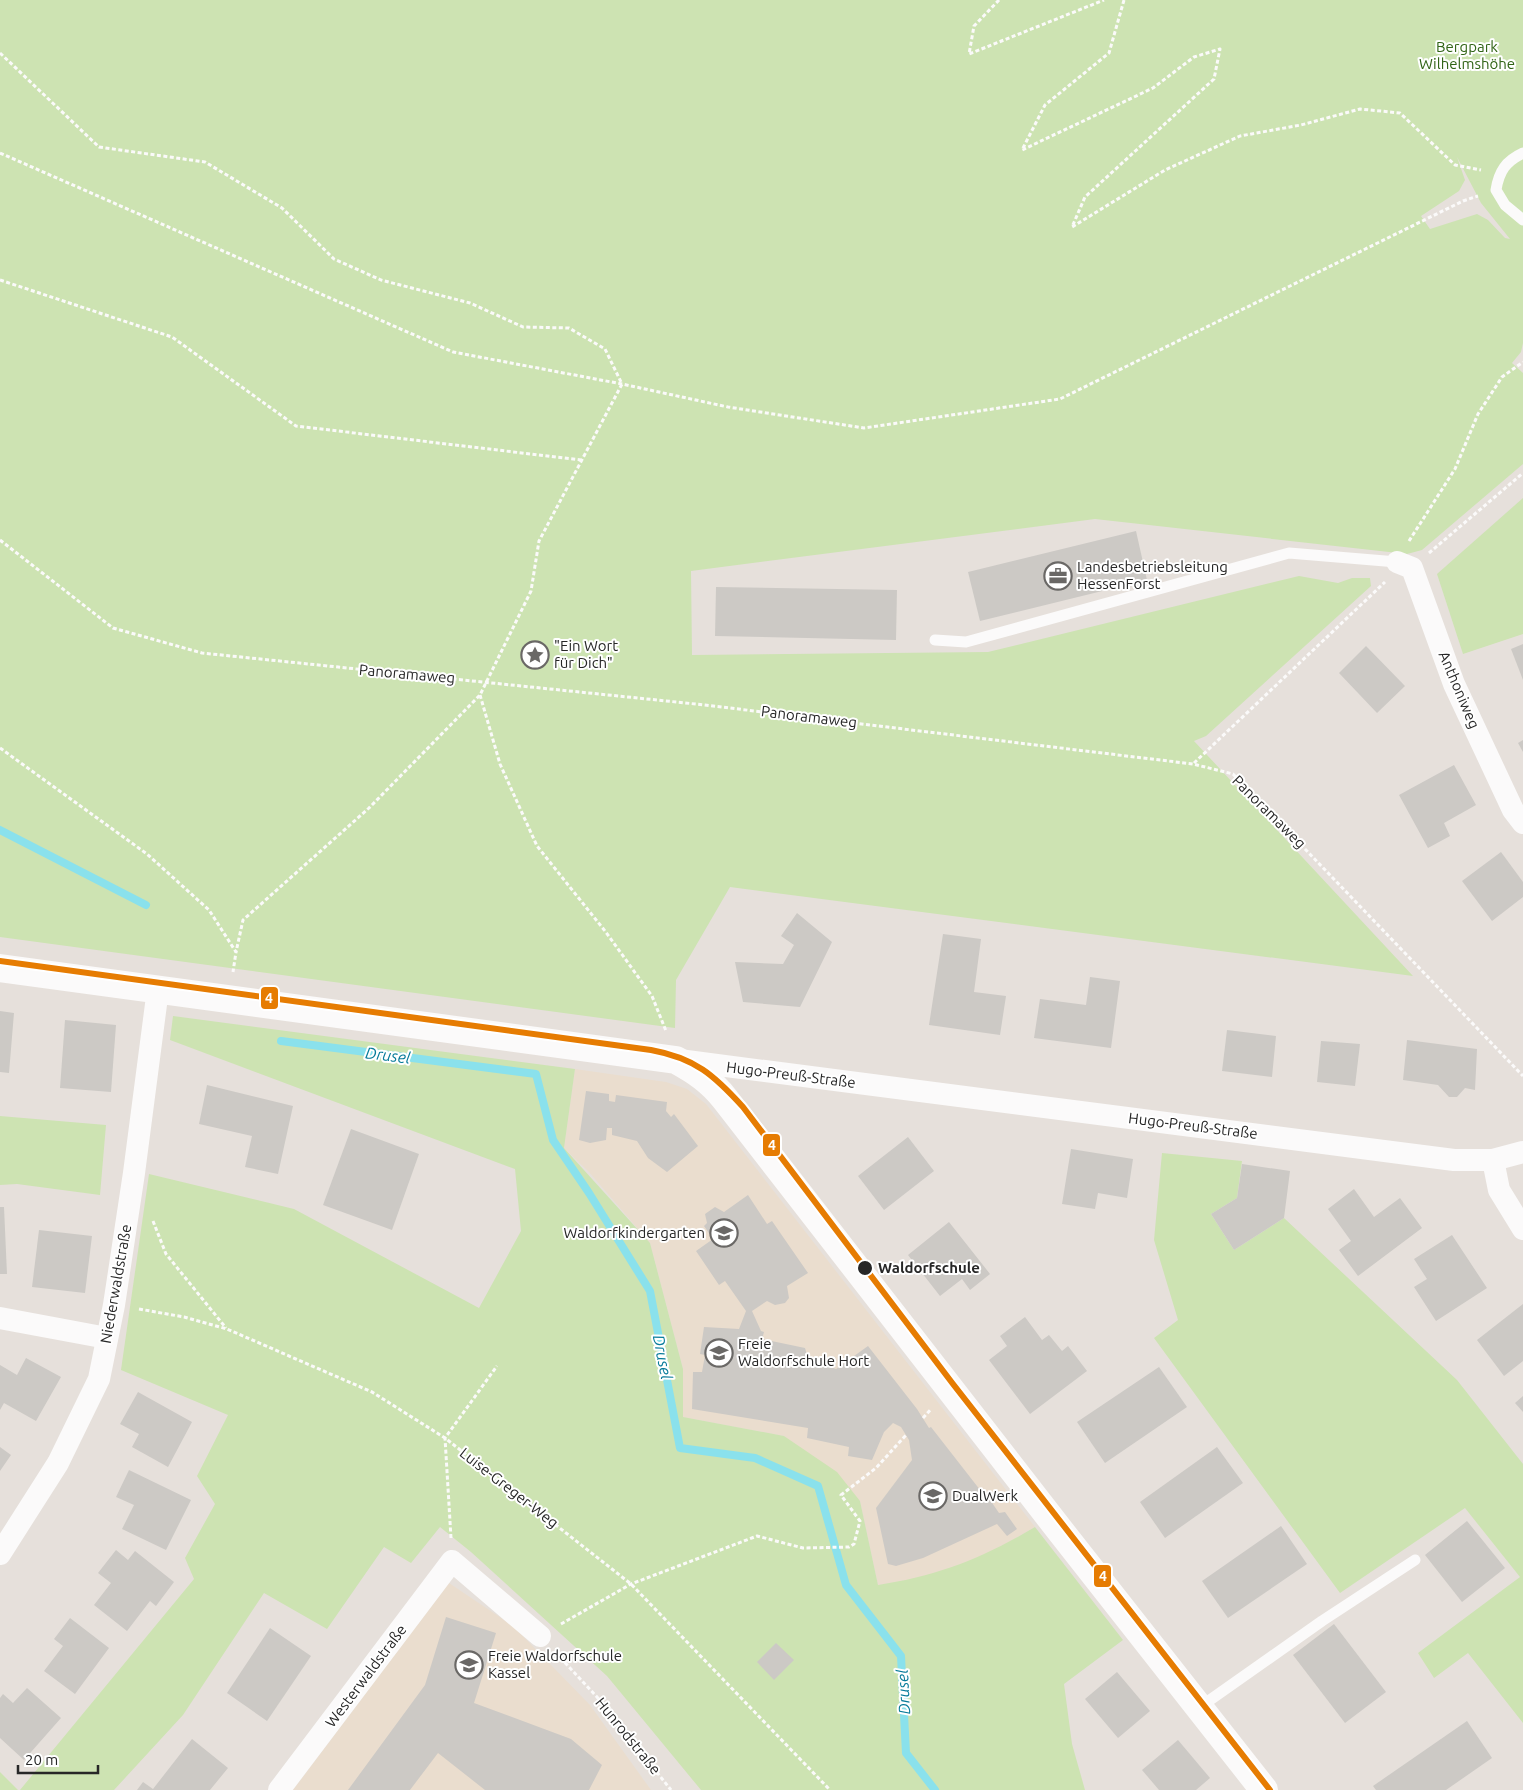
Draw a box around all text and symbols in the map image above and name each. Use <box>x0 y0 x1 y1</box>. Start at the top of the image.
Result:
park label: Bergpark Wilhelmshöhe <box>1419 38 1515 72</box>
place label: Landesbetriebsleitung HessenForst <box>1077 558 1228 592</box>
office icon: Landesbetriebsleitung HessenForst <box>1043 561 1073 591</box>
place label: "Ein Wort für Dich" <box>554 637 618 671</box>
place icon: "Ein Wort für Dich" <box>520 640 550 670</box>
street label: Anthoniweg <box>1436 649 1483 731</box>
street label: Panoramaweg <box>358 661 456 686</box>
street label: Panoramaweg <box>760 702 858 731</box>
street label: Panoramaweg <box>1229 772 1309 852</box>
line badge: 4 <box>260 986 279 1010</box>
text: 4 <box>265 990 273 1006</box>
water label: Drusel <box>364 1043 412 1067</box>
street label: Hugo-Preuß-Straße <box>725 1058 857 1091</box>
street label: Hugo-Preuß-Straße <box>1127 1109 1259 1142</box>
line badge: 4 <box>762 1133 781 1157</box>
text: 4 <box>768 1137 776 1153</box>
school or university icon: Waldorfkindergarten <box>709 1218 739 1248</box>
street label: Niederwaldstraße <box>97 1223 134 1345</box>
place label: Waldorfkindergarten <box>564 1224 705 1241</box>
marker: Waldorfschule <box>856 1259 874 1277</box>
place label: Waldorfschule <box>878 1259 980 1276</box>
water label: Drusel <box>650 1333 676 1381</box>
place label: Freie Waldorfschule Hort <box>738 1335 869 1369</box>
school or university icon: Freie Waldorfschule Hort <box>704 1338 734 1368</box>
street label: Luise-Greger-Weg <box>457 1444 562 1531</box>
school or university icon: DualWerk <box>918 1481 948 1511</box>
place label: DualWerk <box>952 1487 1018 1504</box>
line badge: 4 <box>1093 1564 1112 1588</box>
text: 4 <box>1099 1568 1107 1584</box>
street label: Westerwaldstraße <box>322 1621 410 1730</box>
place label: Freie Waldorfschule Kassel <box>488 1647 622 1681</box>
school or university icon: Freie Waldorfschule Kassel <box>454 1650 484 1680</box>
water label: Drusel <box>893 1668 913 1715</box>
street label: Hunrodstraße <box>592 1694 665 1778</box>
scale bar <box>18 1742 98 1774</box>
text: 20 m <box>25 1751 58 1768</box>

